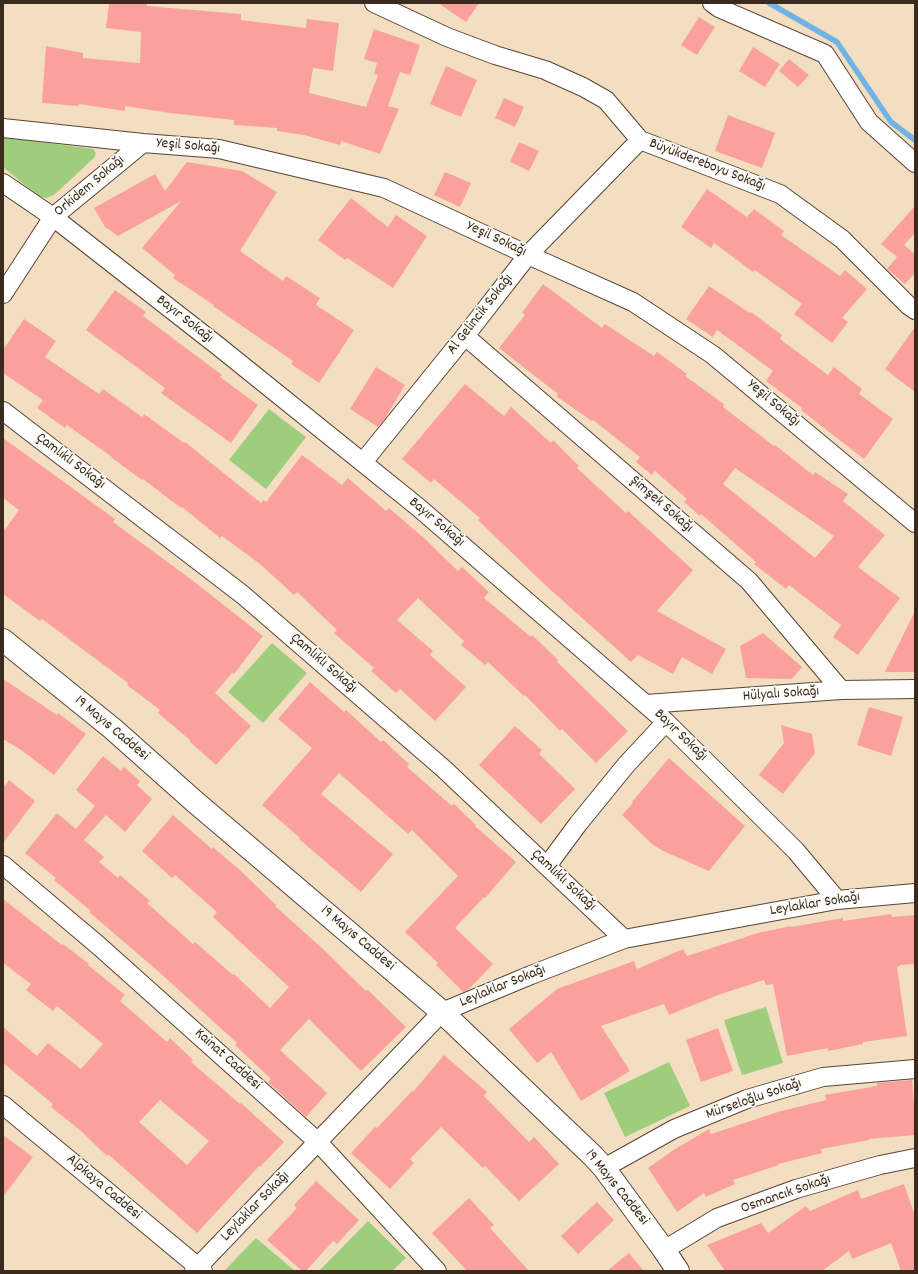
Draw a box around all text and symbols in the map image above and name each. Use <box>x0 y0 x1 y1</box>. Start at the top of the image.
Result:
street label: Yeşil Sokağı <box>155 135 221 159</box>
street label: Büyükdereboyu Sokağı <box>646 136 768 196</box>
street label: Orkidem Sokağı <box>51 152 129 222</box>
street label: Yeşil Sokağı <box>463 218 529 262</box>
street label: Al Gelincik Sokağı <box>444 271 518 359</box>
street label: Bayır Sokağı <box>152 292 216 348</box>
street label: Yeşil Sokağı <box>743 376 803 432</box>
street label: Çamlıklı Sokağı <box>32 430 108 494</box>
street label: Şimşek Sokağı <box>626 473 696 537</box>
street label: Bayır Sokağı <box>404 494 468 552</box>
street label: Çamlıklı Sokağı <box>286 630 360 698</box>
street label: Hülyalı Sokağı <box>742 683 820 707</box>
street label: 19 Mayıs Caddesi <box>70 692 152 766</box>
street label: Bayır Sokağı <box>649 706 711 766</box>
street label: Çamlıklı Sokağı <box>527 846 599 916</box>
street label: Leylaklar Sokağı <box>769 889 861 921</box>
street label: 19 Mayıs Caddesi <box>316 902 398 976</box>
street label: Leylaklar Sokağı <box>457 962 549 1012</box>
street label: Kainat Caddesi <box>190 1025 264 1095</box>
street label: Mürseloğlu Sokağı <box>704 1075 804 1125</box>
street label: 19 Mayıs Caddesi <box>580 1147 652 1229</box>
street label: Alpkaya Caddesi <box>62 1151 144 1225</box>
street label: Leylaklar Sokağı <box>218 1168 294 1246</box>
street label: Osmancık Sokağı <box>739 1171 833 1219</box>

